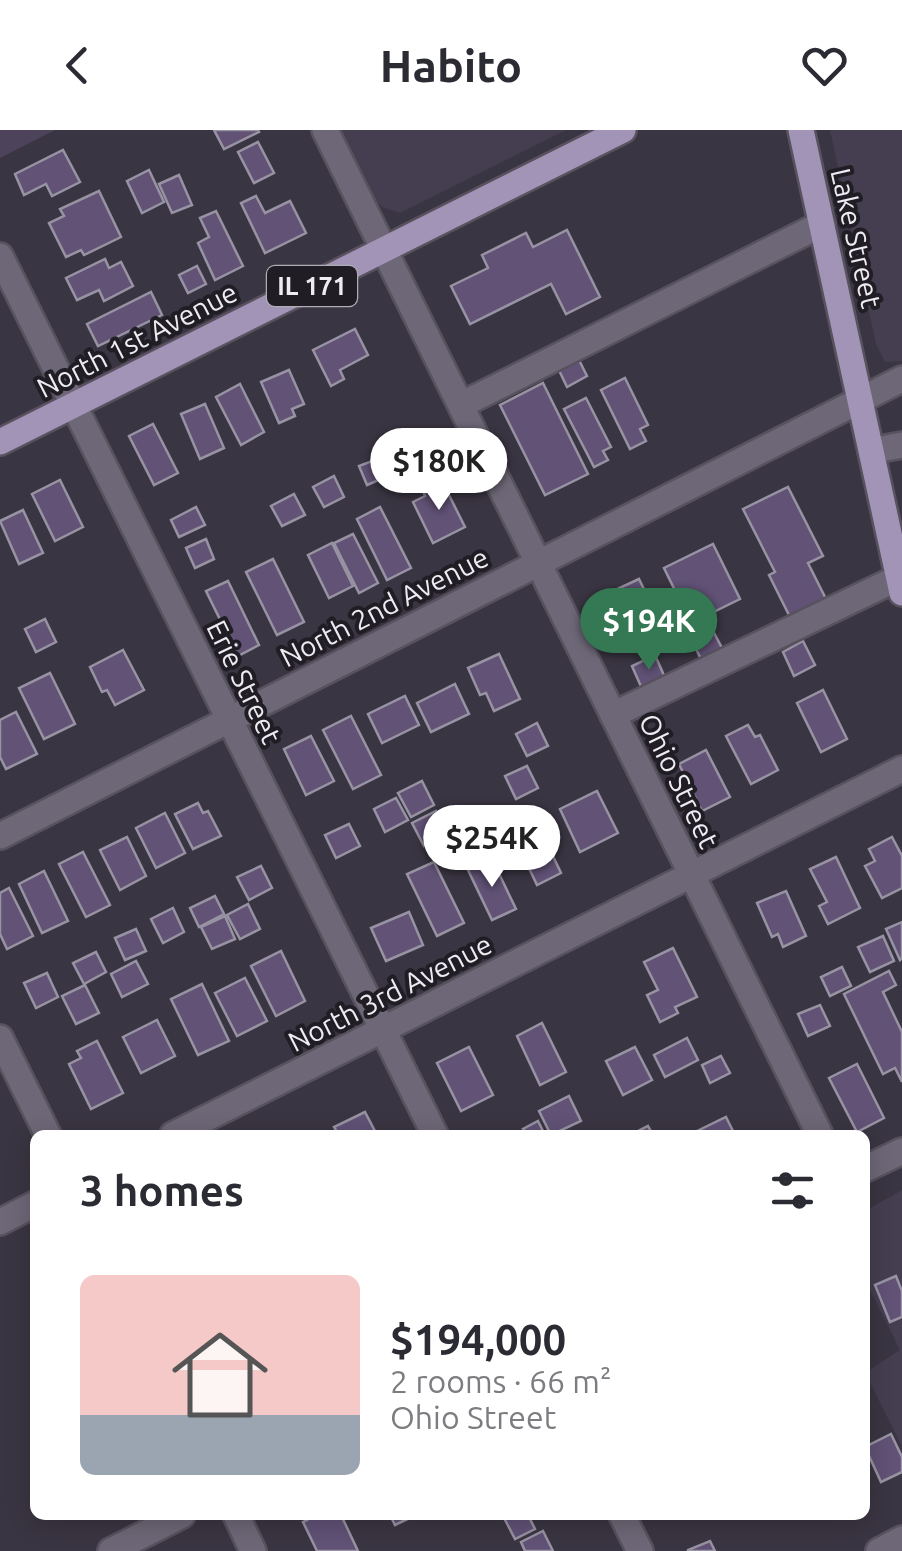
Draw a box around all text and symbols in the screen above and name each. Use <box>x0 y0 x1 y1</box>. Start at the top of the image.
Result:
icon: back <box>50 38 105 93</box>
icon: heart <box>797 38 852 93</box>
text: Habito <box>380 40 522 91</box>
street label: Lake Street <box>825 165 888 311</box>
road number: IL 171 <box>267 266 357 306</box>
street label: North 1st Avenue <box>32 276 242 403</box>
pin: $180K <box>369 428 509 513</box>
text: $180K <box>392 442 486 478</box>
street label: North 2nd Avenue <box>275 541 493 672</box>
pin: $194K <box>579 588 719 673</box>
text: $194K <box>602 602 696 638</box>
street label: Erie Street <box>201 615 288 748</box>
street label: Ohio Street <box>634 709 725 853</box>
pin: $254K <box>422 805 562 890</box>
text: $254K <box>445 819 539 855</box>
street label: North 3rd Avenue <box>283 928 497 1057</box>
icon: filters <box>765 1163 820 1218</box>
text: 3 homes <box>80 1167 244 1214</box>
icon: home <box>160 1315 280 1435</box>
text: $194,000 <box>390 1316 566 1363</box>
text: 2 rooms · 66 m² <box>390 1363 611 1399</box>
text: Ohio Street <box>390 1399 556 1435</box>

